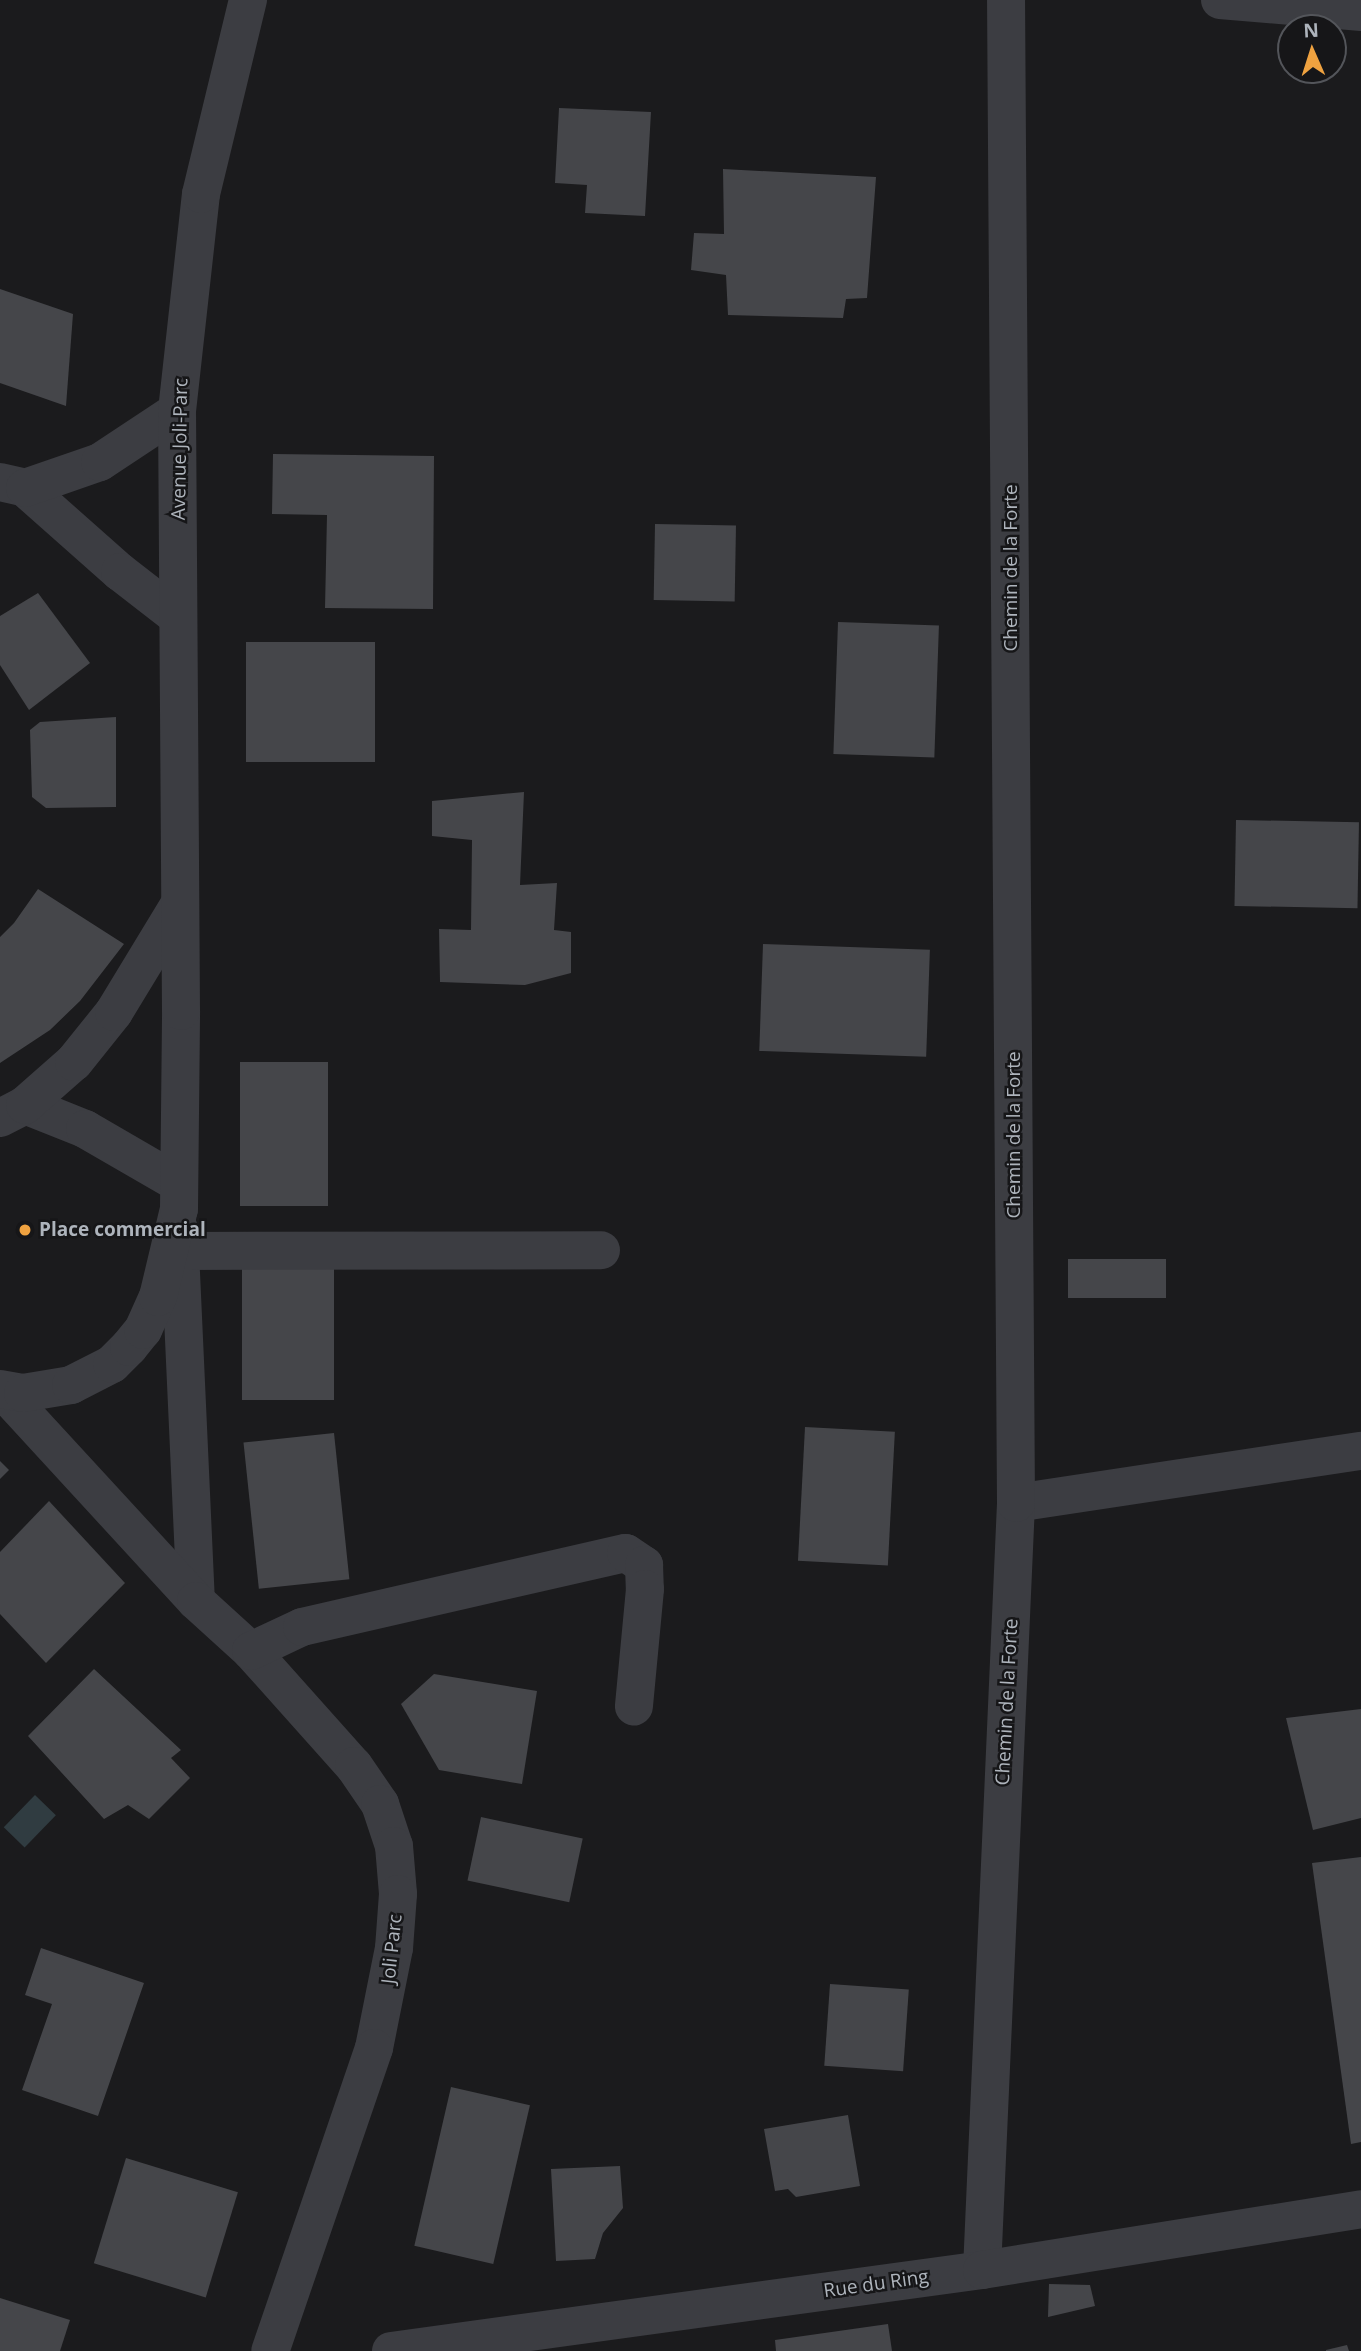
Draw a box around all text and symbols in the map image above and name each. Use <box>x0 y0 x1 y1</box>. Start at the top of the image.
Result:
north arrow <box>1277 14 1347 84</box>
text: N <box>1303 17 1319 43</box>
street label: Avenue Joli-Parc <box>167 378 193 520</box>
street label: Chemin de la Forte <box>1000 484 1022 652</box>
street label: Chemin de la Forte <box>1003 1051 1025 1219</box>
place label: Place commercial <box>39 1219 206 1241</box>
marker: Place commercial <box>17 1222 33 1238</box>
street label: Chemin de la Forte <box>991 1618 1023 1786</box>
street label: Joli Parc <box>377 1913 407 1985</box>
street label: Rue du Ring <box>822 2265 930 2303</box>

